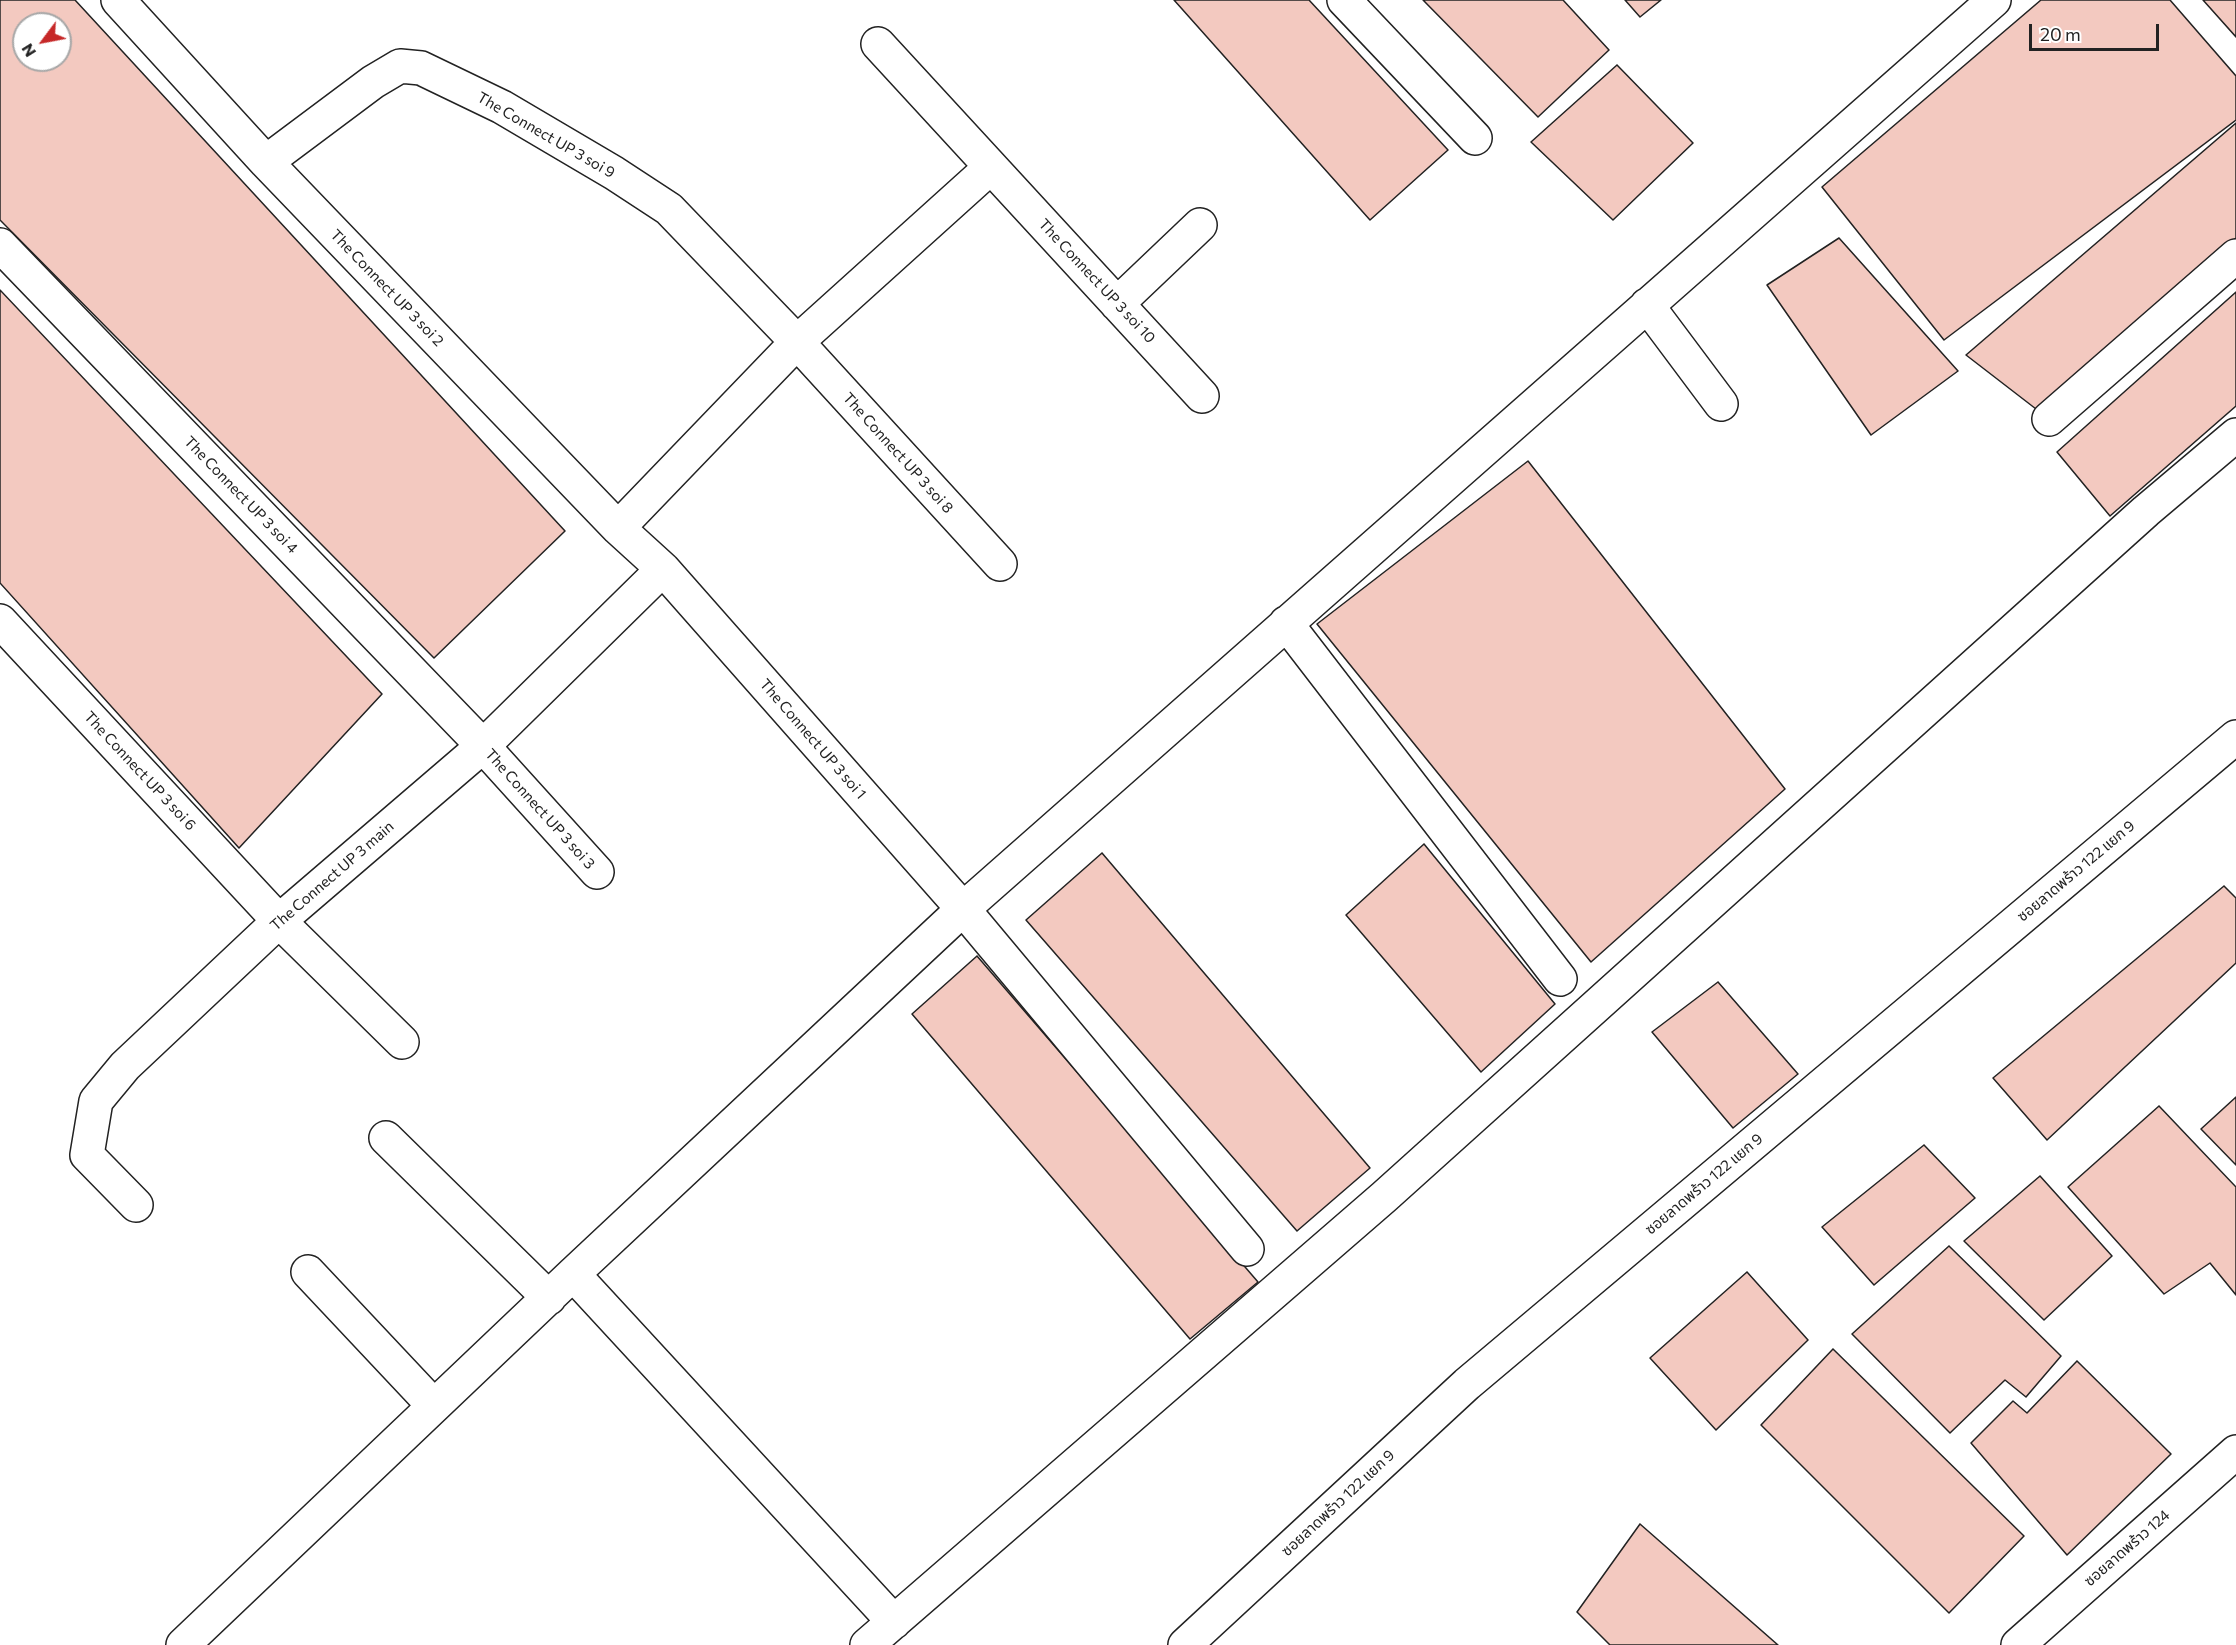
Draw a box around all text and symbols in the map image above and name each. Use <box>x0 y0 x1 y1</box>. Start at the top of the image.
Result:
north arrow <box>12 12 72 72</box>
scale bar <box>2032 12 2162 50</box>
text: 20 m <box>2040 23 2081 45</box>
text: N <box>17 41 39 61</box>
street label: The Connect UP 3 soi 9 <box>474 88 618 182</box>
street label: The Connect UP 3 soi 10 <box>1035 215 1159 347</box>
street label: The Connect UP 3 soi 2 <box>327 226 447 350</box>
street label: The Connect UP 3 soi 8 <box>839 389 957 517</box>
street label: The Connect UP 3 soi 4 <box>180 433 302 557</box>
street label: The Connect UP 3 soi 1 <box>756 675 870 803</box>
street label: The Connect UP 3 soi 6 <box>80 708 200 834</box>
street label: The Connect UP 3 soi 3 <box>481 745 599 873</box>
street label: The Connect UP 3 main <box>267 817 397 935</box>
street label: ซอยลาดพร้าว 122 แยก 9 <box>2014 817 2138 925</box>
street label: ซอยลาดพร้าว 122 แยก 9 <box>1642 1130 1766 1238</box>
street label: ซอยลาดพร้าว 122 แยก 9 <box>1278 1446 1398 1560</box>
street label: ซอยลาดพร้าว 124 <box>2081 1506 2173 1590</box>

